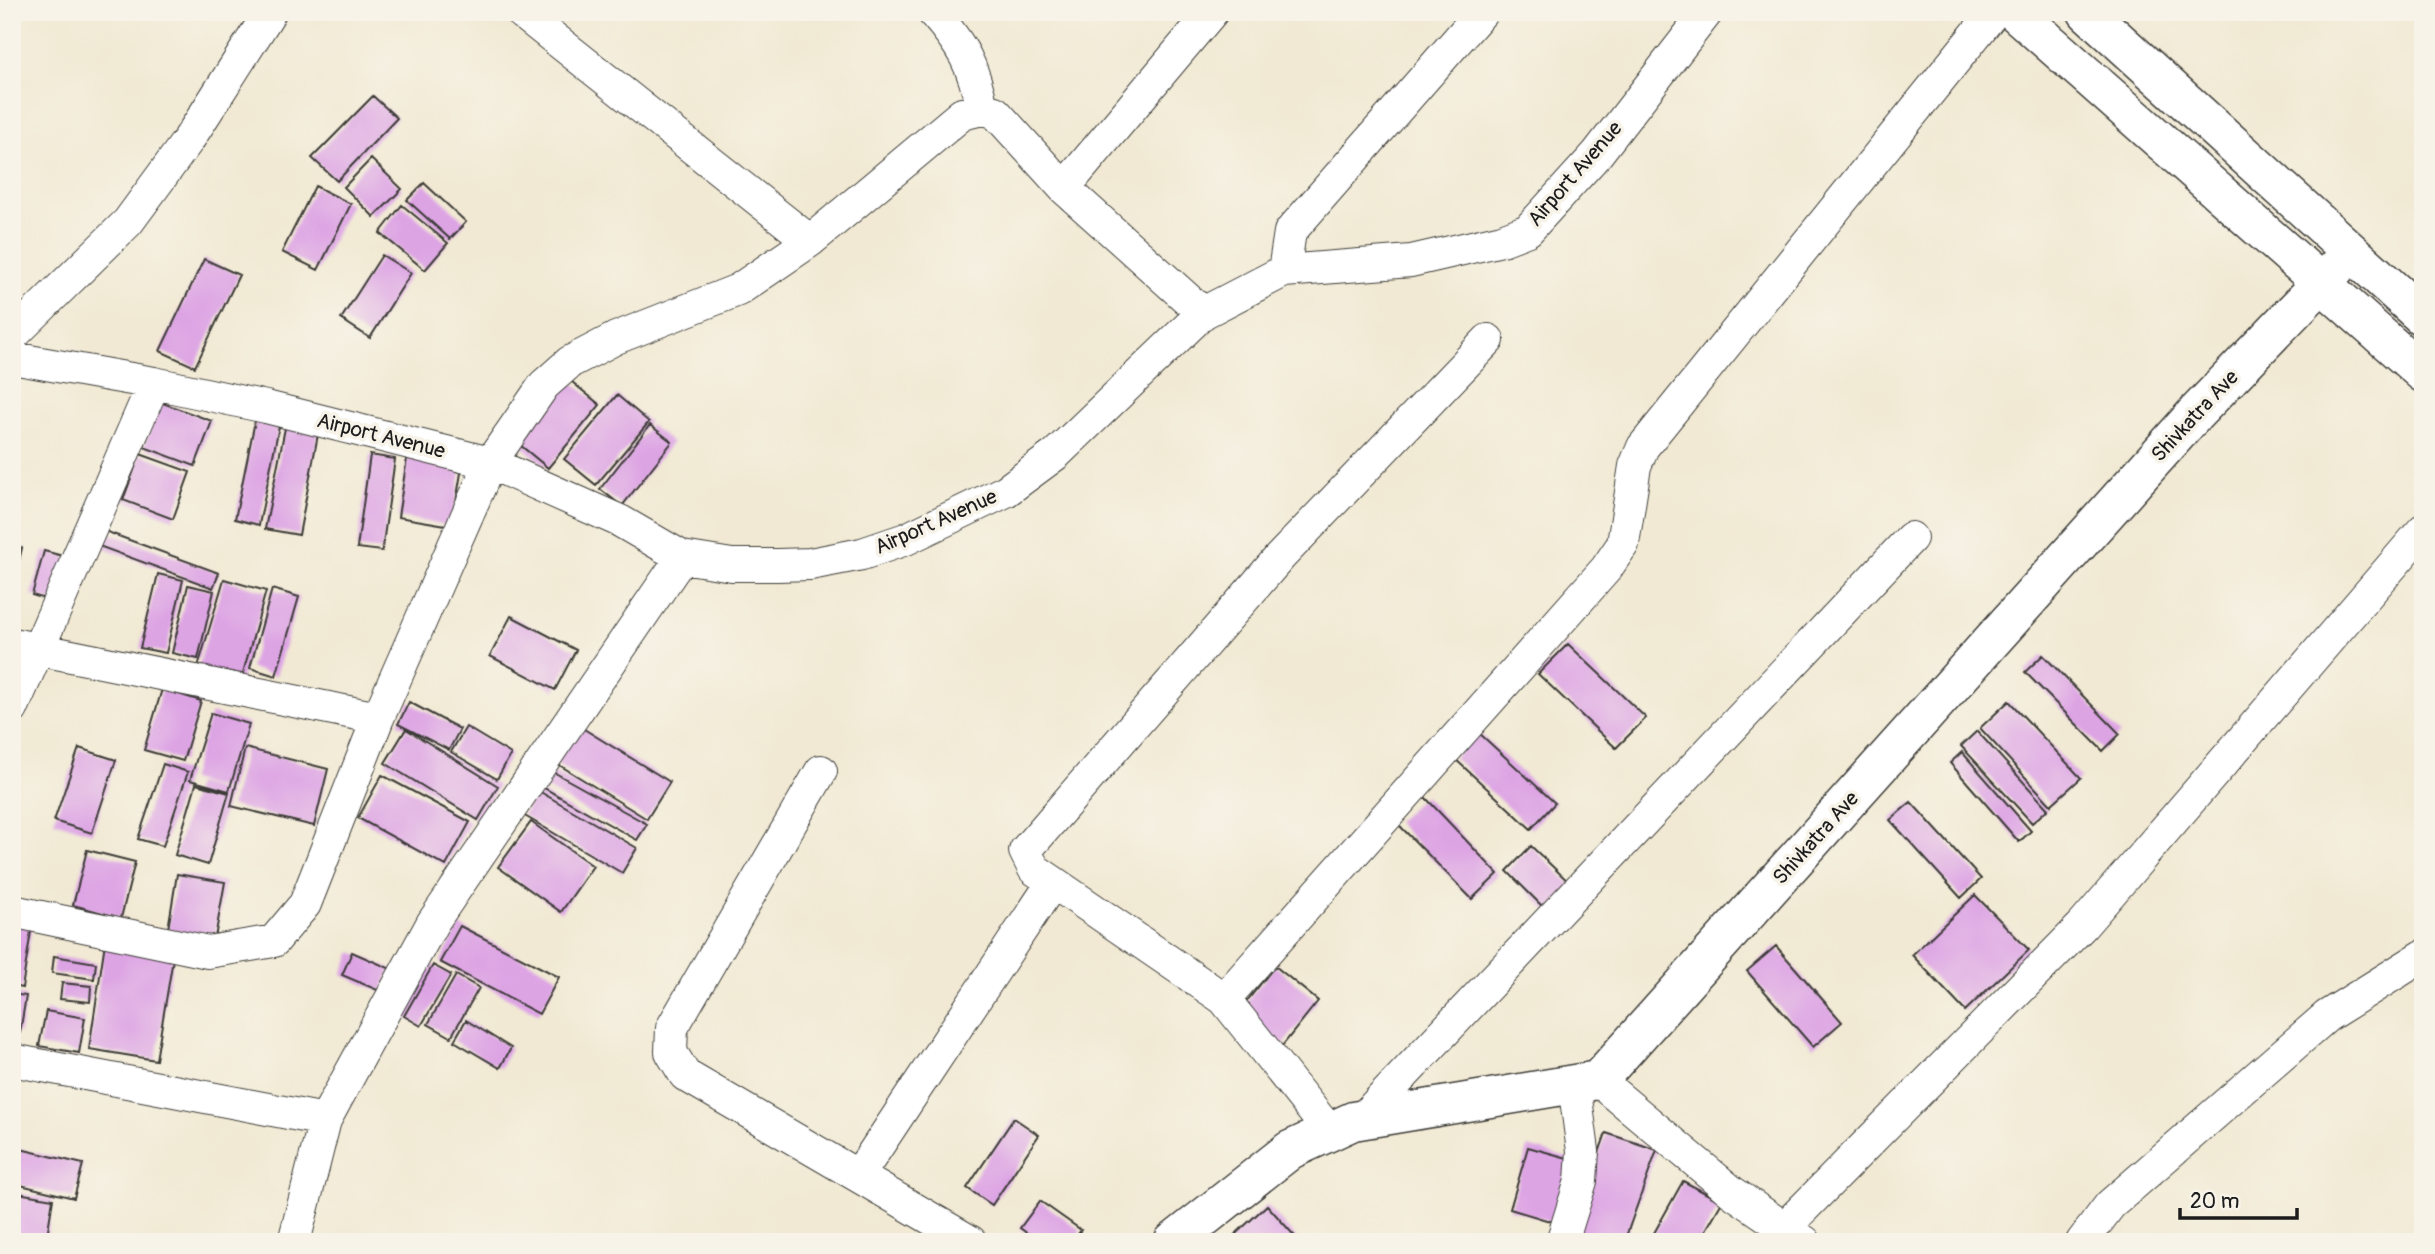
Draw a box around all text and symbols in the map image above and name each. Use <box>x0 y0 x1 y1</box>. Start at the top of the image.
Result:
street label: Airport Avenue <box>1522 115 1629 232</box>
street label: Shivkatra Ave <box>2145 364 2245 468</box>
street label: Airport Avenue <box>314 407 449 465</box>
street label: Airport Avenue <box>871 483 1002 561</box>
street label: Shivkatra Ave <box>1767 785 1865 890</box>
scale bar <box>2180 1177 2297 1221</box>
text: 20 m <box>2190 1188 2239 1215</box>

